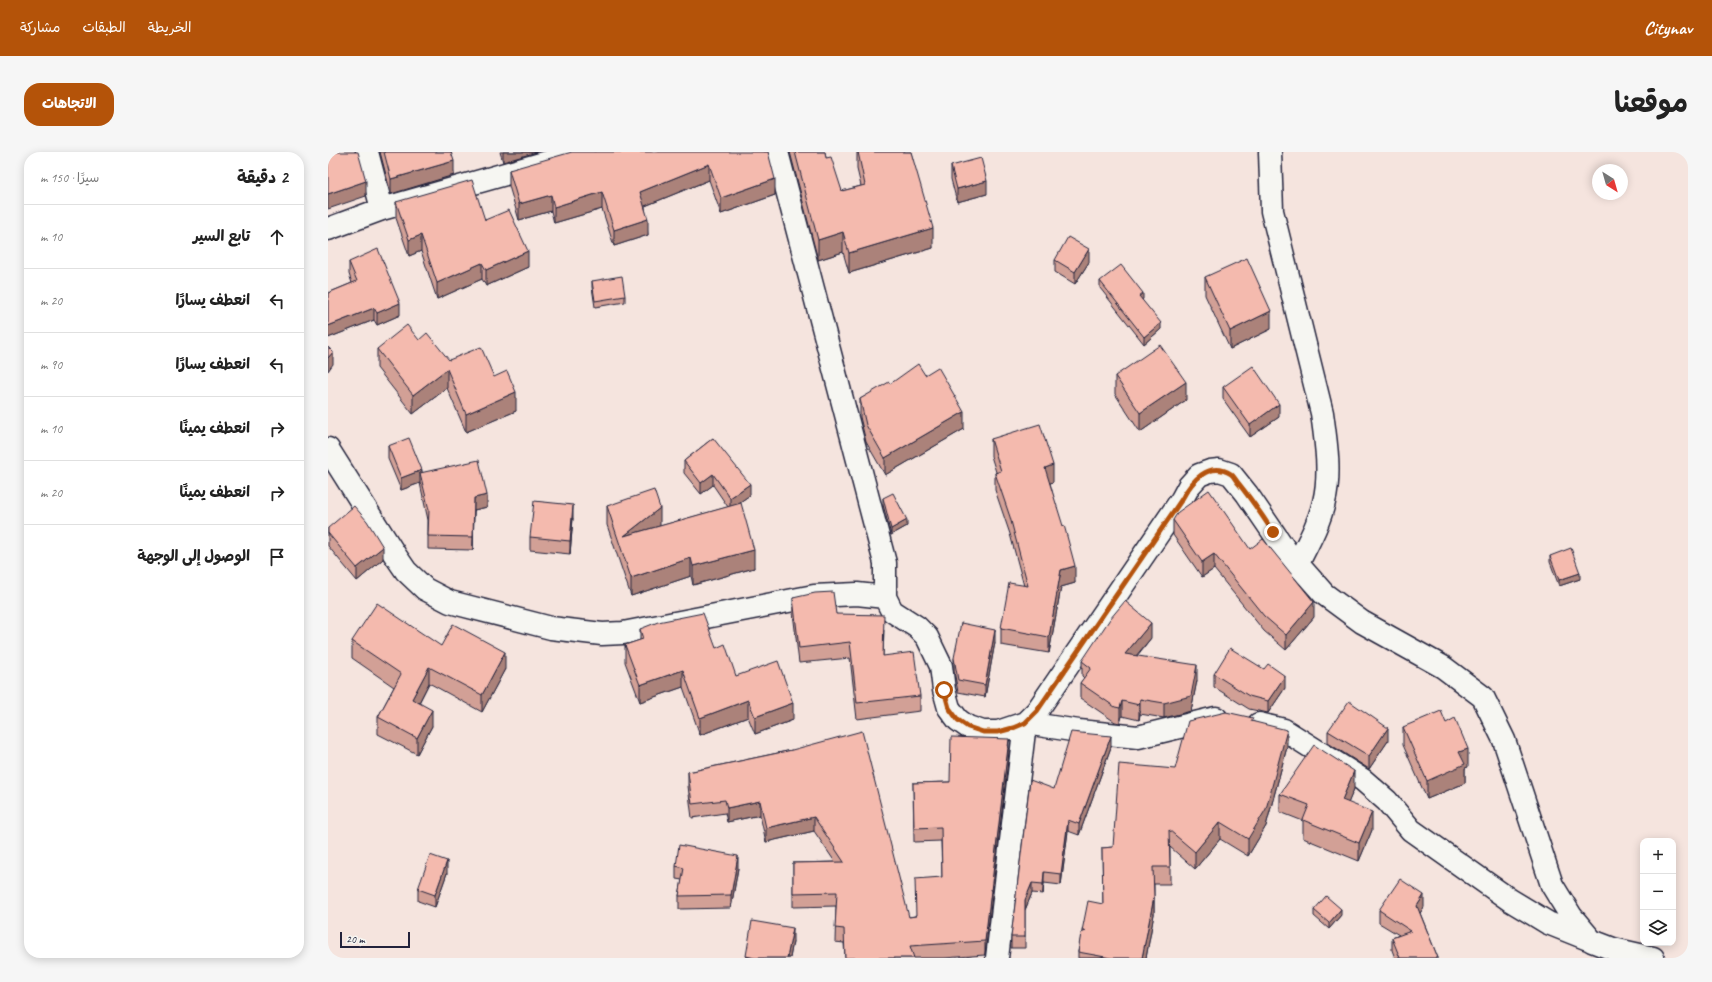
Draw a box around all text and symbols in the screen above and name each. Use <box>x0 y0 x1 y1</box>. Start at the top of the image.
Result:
text: Citynav <box>1644 16 1692 40</box>
text: مشاركة <box>20 19 60 36</box>
text: الطبقات <box>82 19 126 36</box>
text: الخريطة <box>148 19 191 36</box>
button: الاتجاهات <box>24 83 114 126</box>
text: موقعنا <box>1614 85 1688 120</box>
north arrow <box>1592 164 1628 200</box>
text: 2 دقيقة <box>237 167 288 188</box>
text: سيرًا · 150 m <box>40 170 99 186</box>
icon: ahead <box>266 226 288 248</box>
text: تابع السير <box>193 227 250 246</box>
text: 10 m <box>40 229 62 245</box>
icon: left <box>266 290 288 312</box>
text: انعطف يسارًا <box>175 291 250 310</box>
text: 20 m <box>40 293 62 309</box>
icon: left <box>266 354 288 376</box>
text: انعطف يسارًا <box>175 355 250 374</box>
text: 90 m <box>40 357 62 373</box>
icon: right <box>266 418 288 440</box>
text: انعطف يمينًا <box>179 419 250 438</box>
text: 10 m <box>40 421 62 437</box>
icon: right <box>266 482 288 504</box>
text: انعطف يمينًا <box>179 483 250 502</box>
text: 20 m <box>40 485 62 501</box>
route end <box>1264 523 1282 541</box>
icon: arrive <box>266 546 288 568</box>
text: الوصول إلى الوجهة <box>137 547 250 566</box>
route start <box>935 681 953 699</box>
map controls <box>1640 838 1676 946</box>
button: + <box>1640 838 1676 874</box>
button: − <box>1640 874 1676 910</box>
button: layers <box>1640 910 1676 946</box>
scale bar <box>340 930 410 949</box>
text: 20 m <box>346 932 365 946</box>

